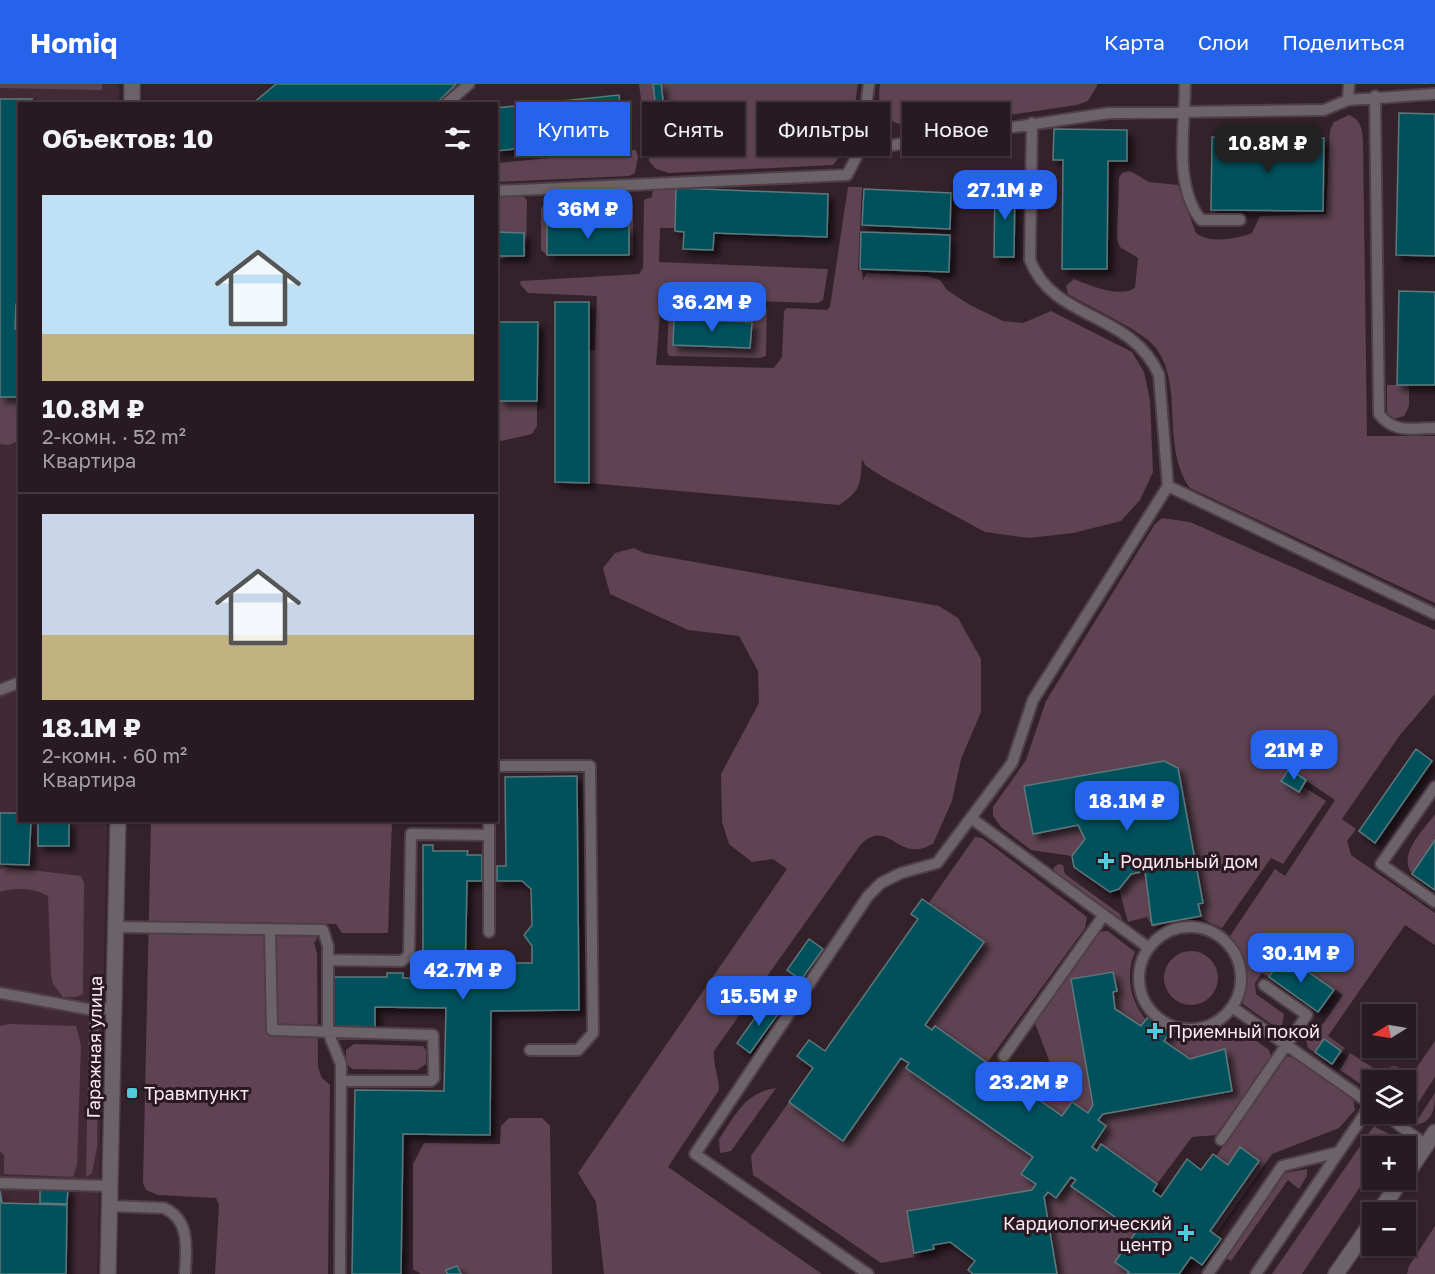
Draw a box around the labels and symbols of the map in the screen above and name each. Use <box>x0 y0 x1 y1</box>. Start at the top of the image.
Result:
pin: 10.8M ₽ <box>1213 123 1323 174</box>
pin: 27.1M ₽ <box>950 170 1060 221</box>
pin: 36M ₽ <box>546 189 630 240</box>
pin: 36.2M ₽ <box>657 282 767 333</box>
pin: 21M ₽ <box>1252 730 1336 781</box>
pin: 18.1M ₽ <box>1072 781 1182 832</box>
place label: Родильный дом <box>1120 850 1258 872</box>
marker: Родильный дом <box>1097 852 1115 870</box>
pin: 30.1M ₽ <box>1246 933 1356 984</box>
pin: 42.7M ₽ <box>408 950 518 1001</box>
street label: Гаражная улица <box>82 975 106 1119</box>
pin: 15.5M ₽ <box>704 976 814 1027</box>
north arrow <box>1362 1004 1416 1058</box>
place label: Приемный покой <box>1168 1020 1320 1042</box>
marker: Приемный покой <box>1146 1022 1164 1040</box>
pin: 23.2M ₽ <box>974 1062 1084 1113</box>
place label: Травмпункт <box>144 1082 249 1104</box>
marker: Травмпункт <box>125 1086 139 1100</box>
place label: Кардиологический центр <box>1003 1212 1172 1255</box>
marker: Кардиологический центр <box>1177 1224 1195 1242</box>

